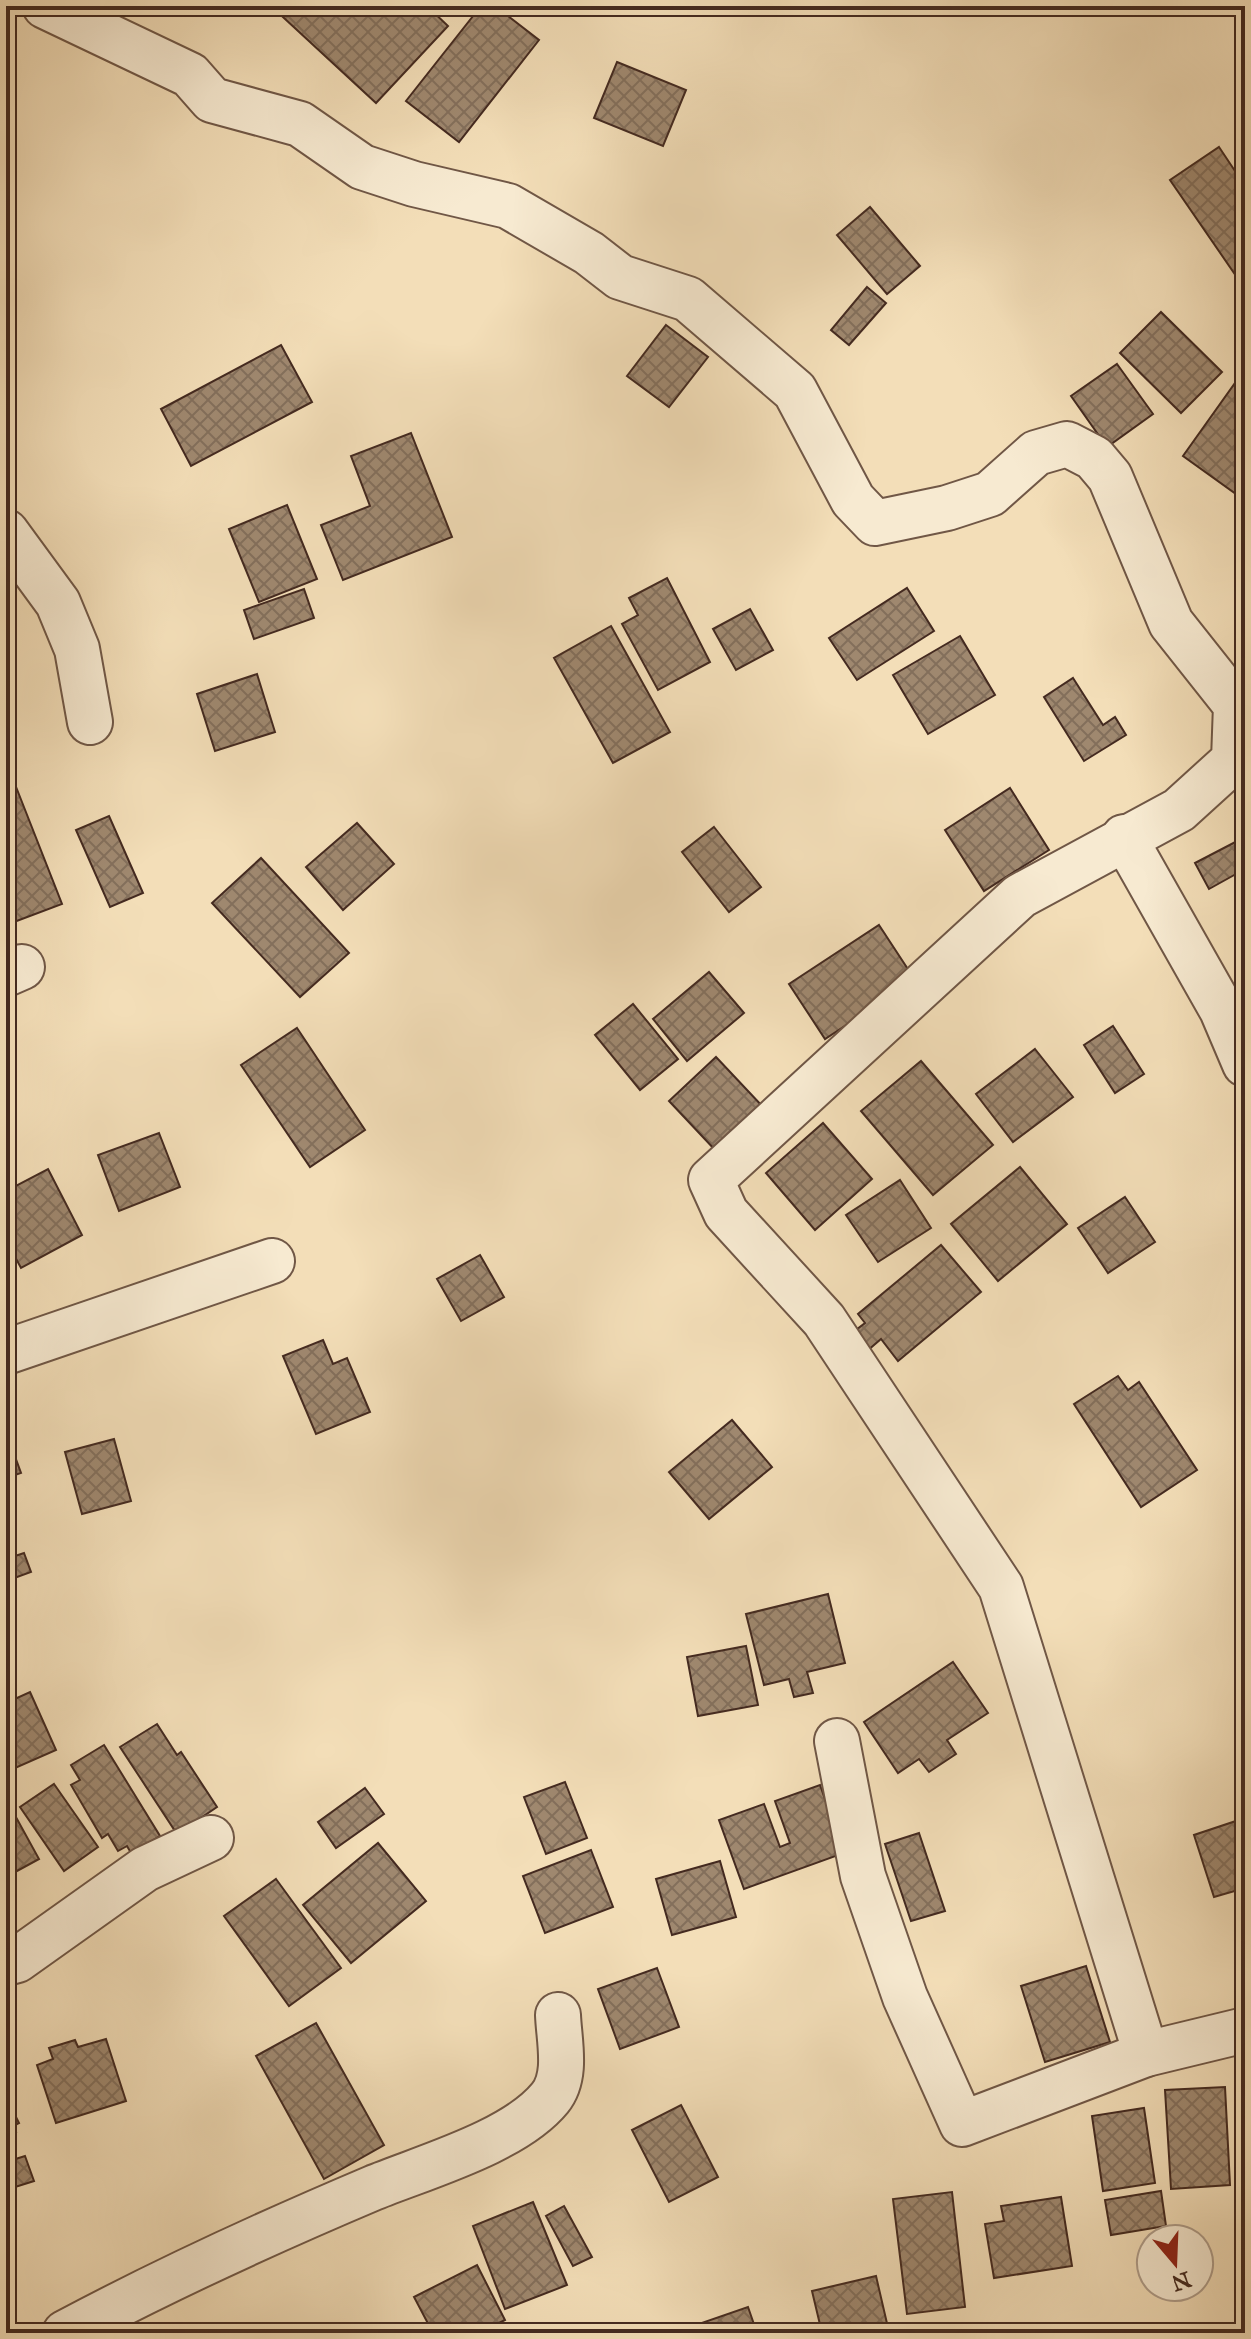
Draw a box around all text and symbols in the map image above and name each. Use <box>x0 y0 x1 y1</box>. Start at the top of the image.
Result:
north arrow <box>1135 2223 1215 2303</box>
text: N <box>1168 2266 1195 2297</box>

